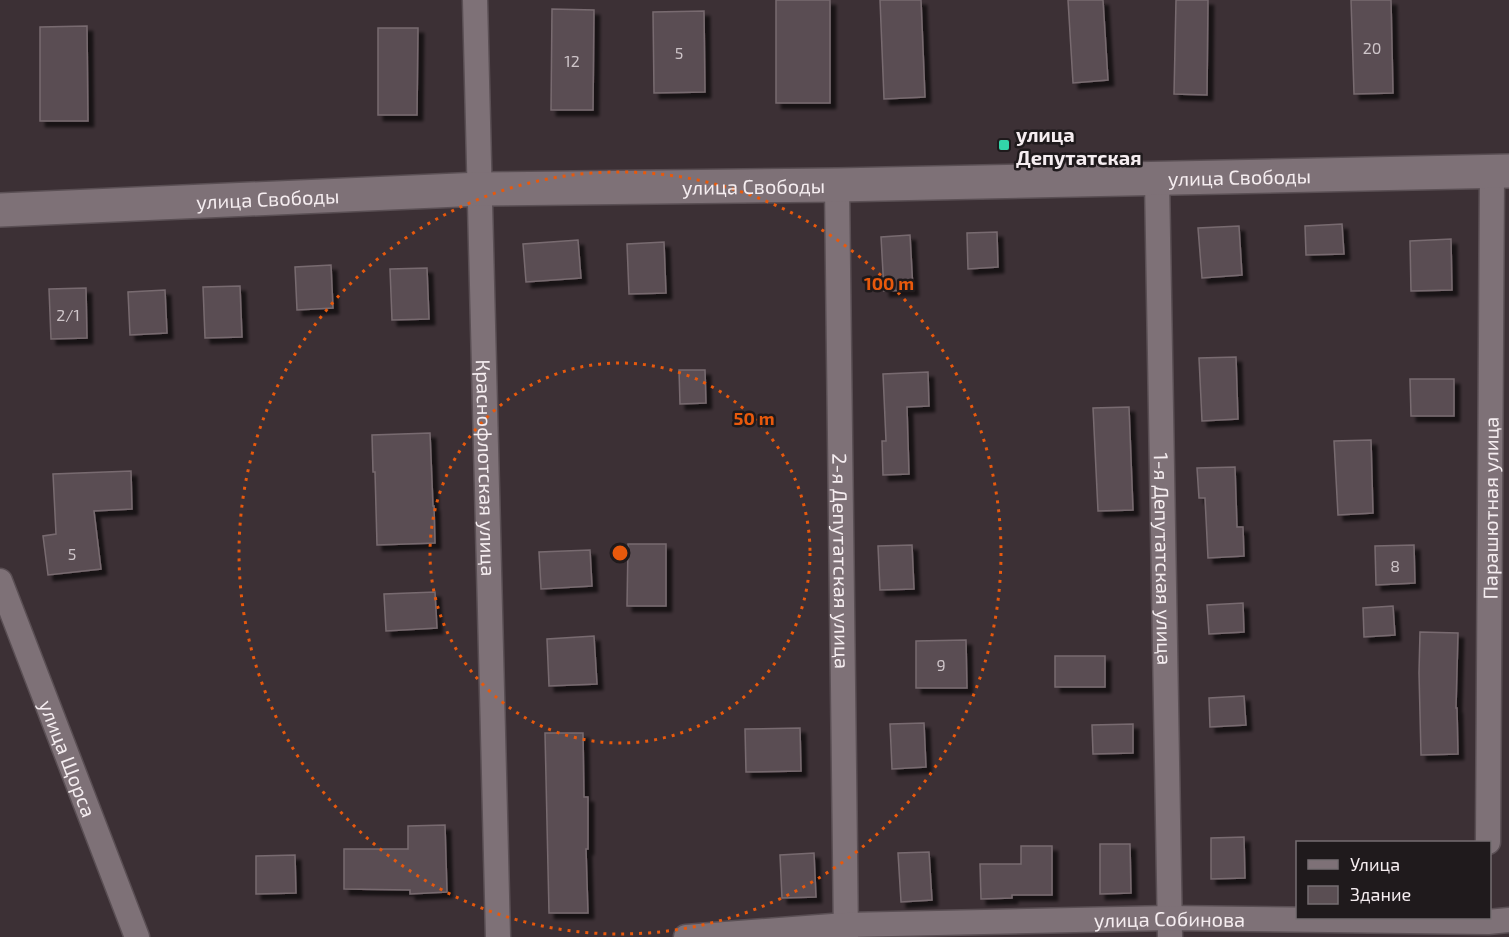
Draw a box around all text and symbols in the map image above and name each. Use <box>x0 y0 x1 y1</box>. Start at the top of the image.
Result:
house number: 20 <box>1363 38 1381 57</box>
house number: 5 <box>675 43 683 62</box>
house number: 12 <box>564 51 580 70</box>
place label: улица Депутатская <box>1016 122 1142 169</box>
marker: улица Депутатская <box>997 138 1011 152</box>
street label: улица Свободы <box>1168 163 1311 191</box>
street label: улица Свободы <box>682 173 825 200</box>
street label: улица Свободы <box>196 183 340 214</box>
text: 100 m <box>864 272 914 294</box>
house number: 2/1 <box>56 305 80 324</box>
street label: Краснофлотская улица <box>472 359 501 577</box>
text: 50 m <box>733 407 775 429</box>
street label: Парашютная улица <box>1477 416 1503 600</box>
street label: 2-я Депутатская улица <box>828 453 855 669</box>
street label: 1-я Депутатская улица <box>1150 453 1177 665</box>
centre of rings <box>610 543 630 563</box>
house number: 5 <box>68 544 76 563</box>
house number: 8 <box>1390 556 1400 575</box>
house number: 9 <box>936 655 946 674</box>
street label: улица Щорса <box>34 696 102 820</box>
legend <box>1296 841 1491 919</box>
text: Улица <box>1350 853 1400 875</box>
text: Здание <box>1350 883 1411 905</box>
street label: улица Собинова <box>1093 906 1245 933</box>

